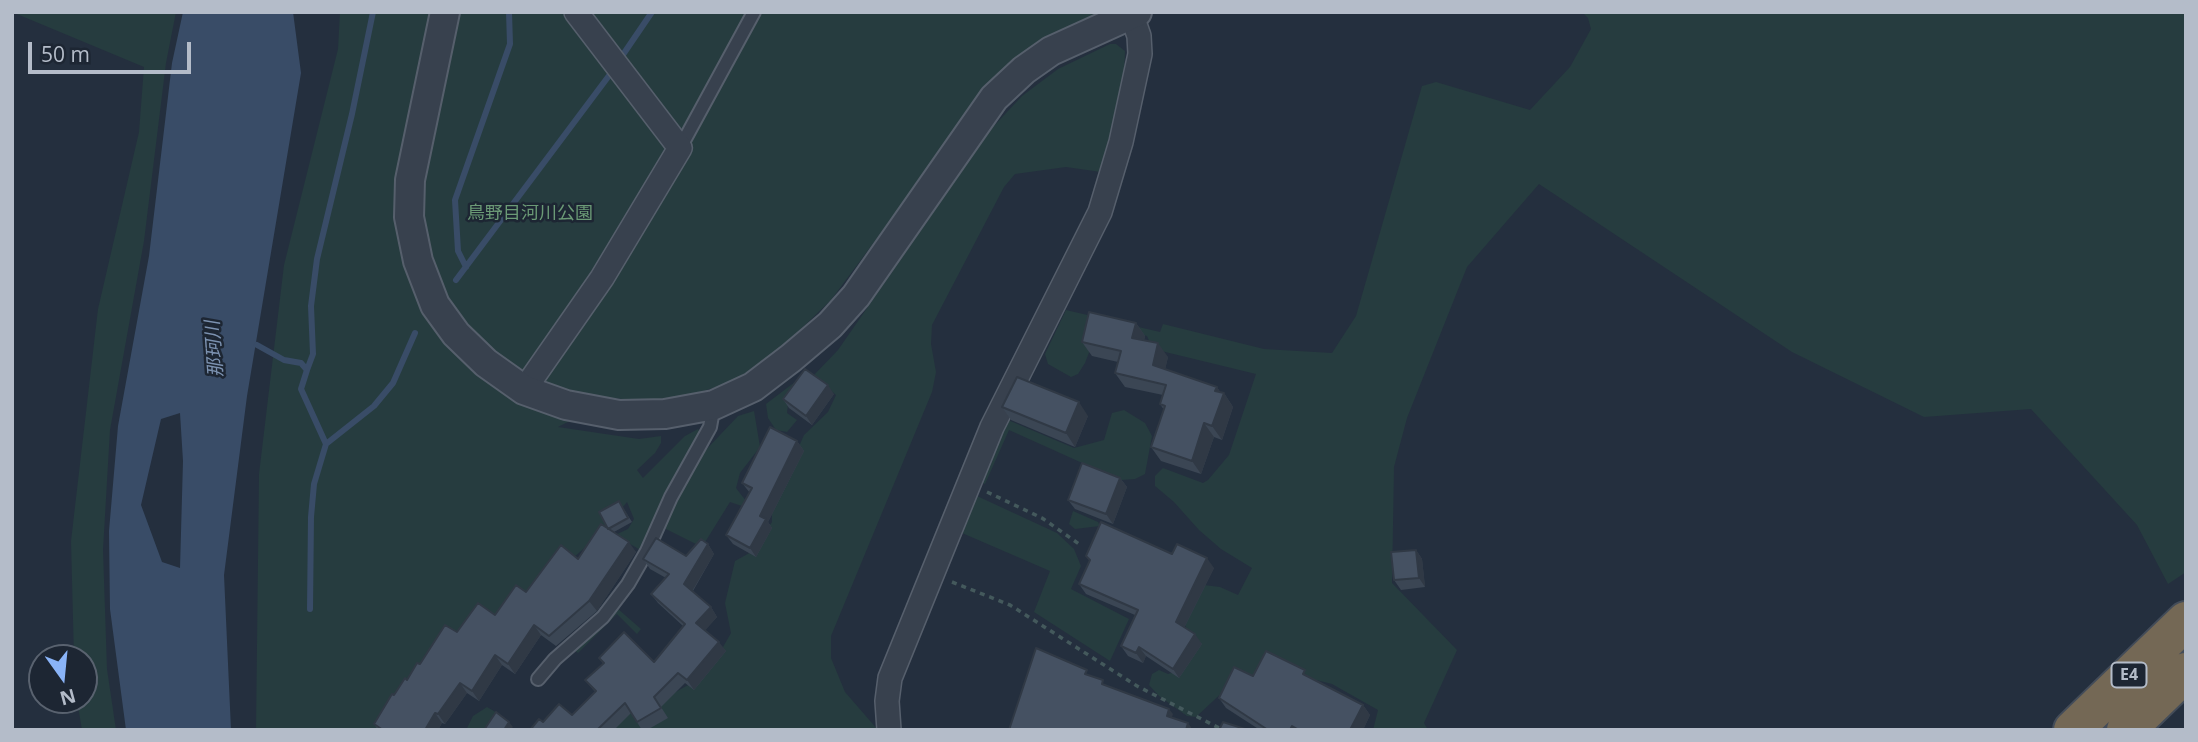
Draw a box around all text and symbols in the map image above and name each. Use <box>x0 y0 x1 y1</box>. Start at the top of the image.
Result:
scale bar <box>32 28 194 72</box>
text: 50 m <box>41 40 90 68</box>
park label: 鳥野目河川公園 <box>467 203 593 225</box>
water label: 那珂川 <box>202 320 228 378</box>
north arrow <box>28 644 98 714</box>
road number: E4 <box>2112 662 2146 688</box>
text: N <box>57 683 79 712</box>

